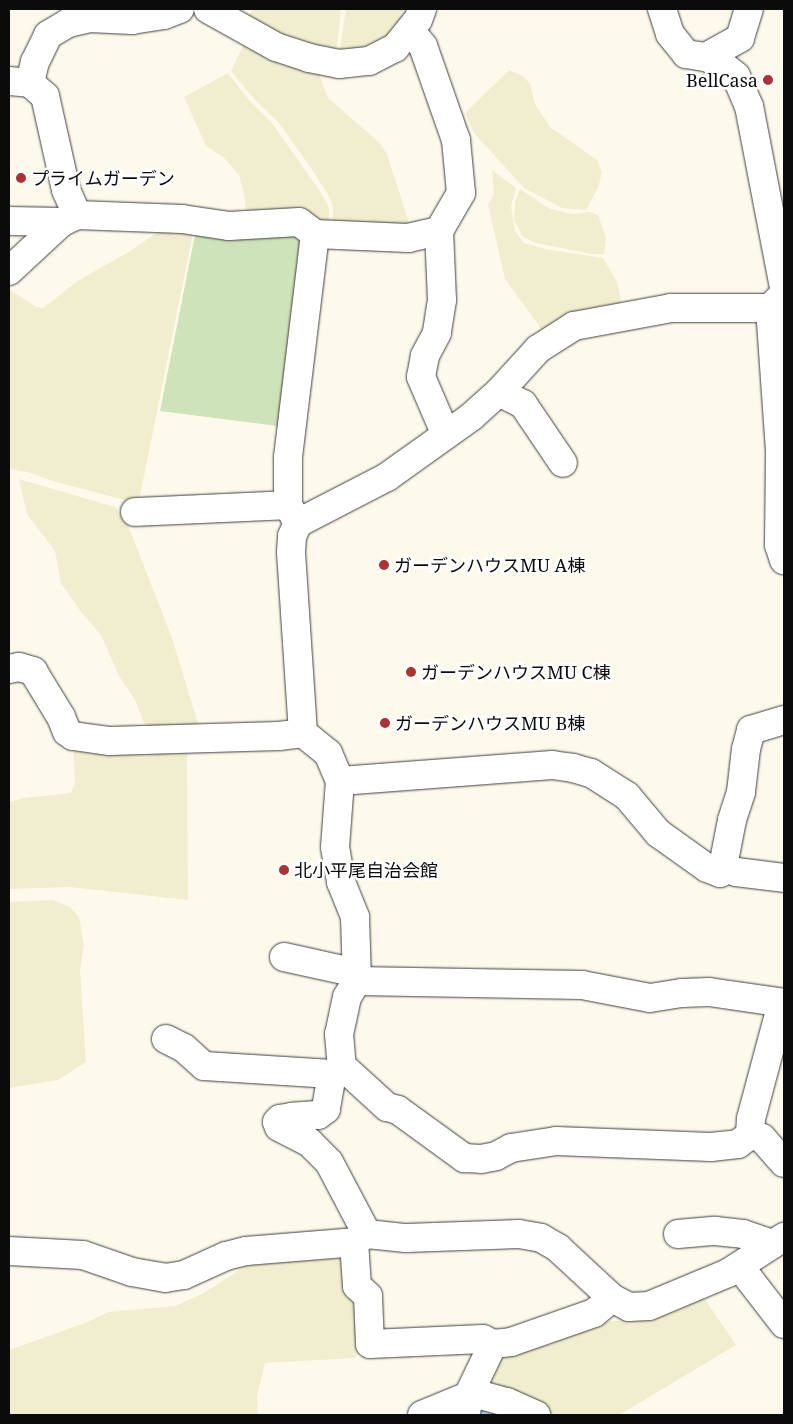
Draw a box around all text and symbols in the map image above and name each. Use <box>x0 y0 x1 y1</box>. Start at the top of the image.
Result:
place label: BellCasa <box>686 69 758 91</box>
marker: BellCasa <box>762 74 774 86</box>
place label: プライムガーデン <box>31 167 175 189</box>
marker: プライムガーデン <box>15 172 27 184</box>
place label: ガーデンハウスMU A棟 <box>394 554 585 576</box>
marker: ガーデンハウスMU A棟 <box>378 559 390 571</box>
place label: ガーデンハウスMU C棟 <box>421 661 611 683</box>
marker: ガーデンハウスMU C棟 <box>405 666 417 678</box>
place label: ガーデンハウスMU B棟 <box>395 712 585 734</box>
marker: ガーデンハウスMU B棟 <box>379 717 391 729</box>
place label: 北小平尾自治会館 <box>294 859 438 881</box>
marker: 北小平尾自治会館 <box>278 864 290 876</box>

